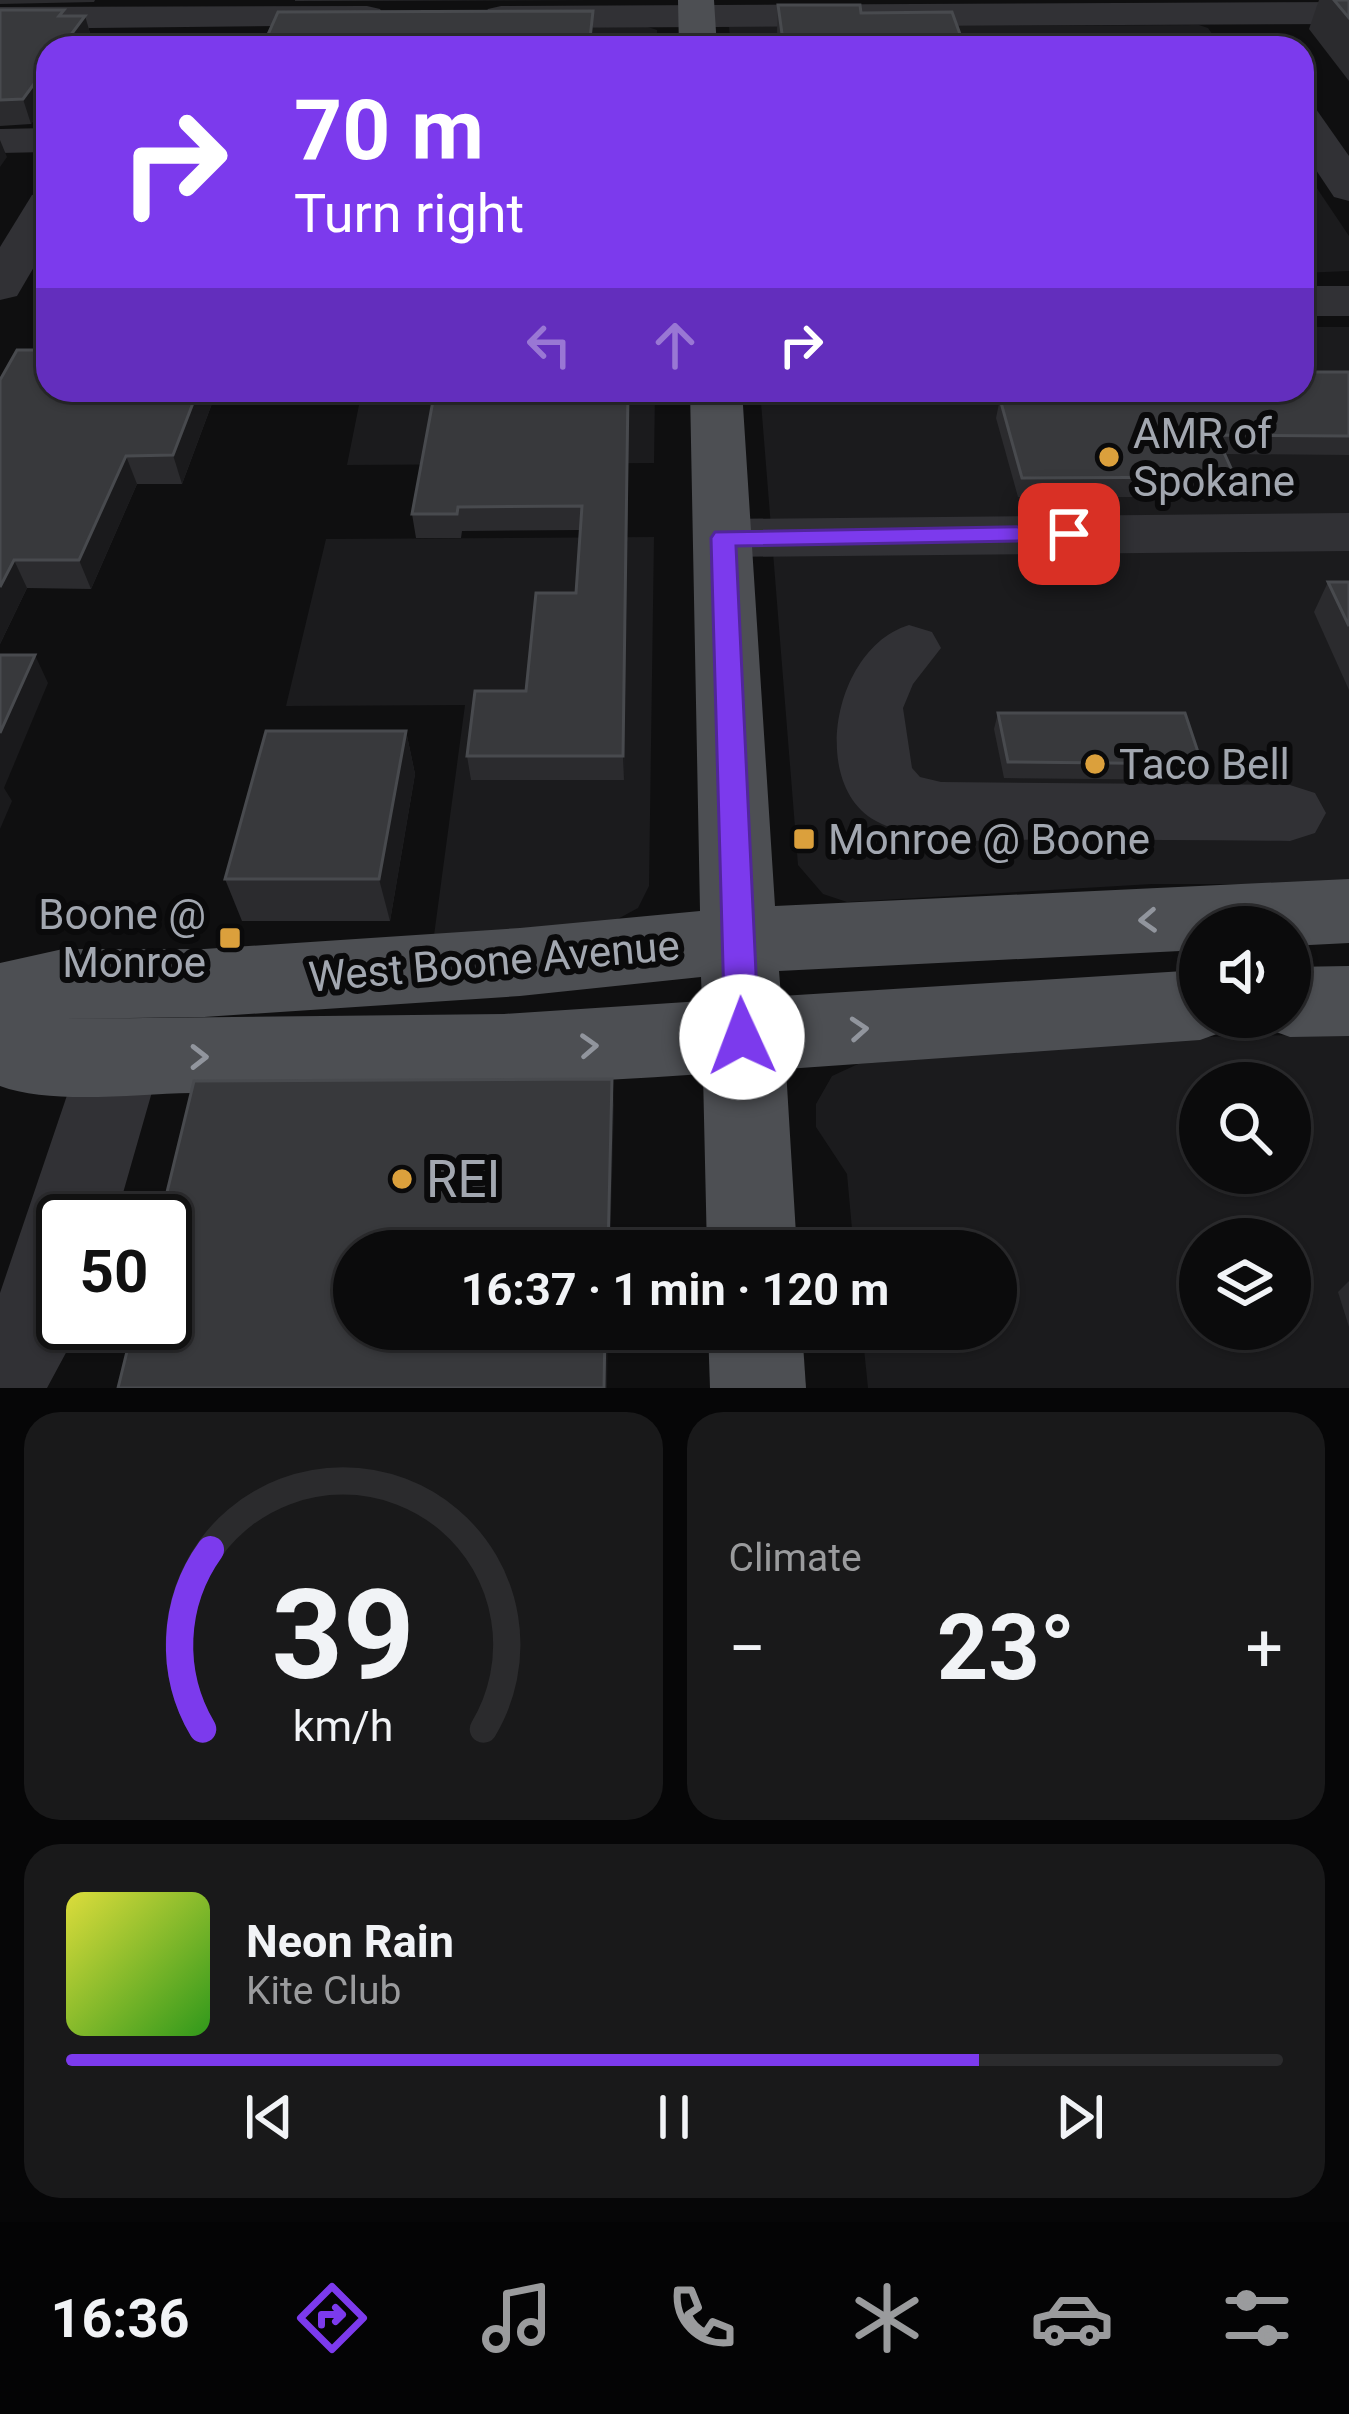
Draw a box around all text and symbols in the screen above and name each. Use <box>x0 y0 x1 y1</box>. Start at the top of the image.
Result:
text: 70 m <box>294 81 484 180</box>
icon: right <box>96 84 252 240</box>
text: Turn right <box>294 182 524 245</box>
icon: left <box>516 312 582 378</box>
icon: ahead <box>642 312 708 378</box>
icon: right <box>768 312 834 378</box>
place label: AMR of Spokane <box>1133 409 1295 506</box>
marker: AMR of Spokane <box>1096 444 1122 470</box>
pin <box>1018 483 1120 585</box>
icon: arrive <box>1036 501 1102 567</box>
place label: Taco Bell <box>1119 740 1290 789</box>
marker: Taco Bell <box>1082 751 1108 777</box>
place label: Monroe @ Boone <box>828 815 1150 864</box>
marker: Monroe @ Boone <box>791 826 817 852</box>
place label: Boone @ Monroe <box>38 890 206 987</box>
map controls <box>1179 906 1311 1350</box>
button: sound <box>1179 906 1311 1038</box>
one-way arrow <box>1138 907 1157 933</box>
street label: West Boone Avenue <box>307 920 681 1002</box>
marker: Boone @ Monroe <box>217 925 243 951</box>
position arrow <box>679 974 805 1100</box>
one-way arrow <box>850 1017 869 1043</box>
one-way arrow <box>580 1033 598 1059</box>
one-way arrow <box>191 1044 209 1070</box>
button: search <box>1179 1062 1311 1194</box>
place label: REI <box>426 1150 500 1209</box>
marker: REI <box>389 1166 415 1192</box>
speed limit sign: 50 <box>36 1194 192 1350</box>
button: layers <box>1179 1218 1311 1350</box>
text: 16:37 · 1 min · 120 m <box>461 1263 889 1316</box>
text: Climate <box>729 1535 862 1581</box>
text: 39 <box>272 1562 415 1708</box>
text: 23° <box>937 1596 1075 1701</box>
text: − <box>729 1610 766 1687</box>
text: + <box>1246 1610 1283 1687</box>
text: km/h <box>293 1701 394 1751</box>
text: Neon Rain <box>246 1915 454 1968</box>
text: Kite Club <box>246 1968 401 2014</box>
icon: previous <box>236 2084 302 2150</box>
icon: pause <box>641 2084 707 2150</box>
icon: next <box>1047 2084 1113 2150</box>
icon: directions <box>290 2276 374 2360</box>
icon: music <box>475 2276 559 2360</box>
icon: phone <box>660 2276 744 2360</box>
icon: climate <box>845 2276 929 2360</box>
icon: car <box>1030 2276 1114 2360</box>
icon: filters <box>1215 2276 1299 2360</box>
text: 16:36 <box>50 2287 190 2350</box>

